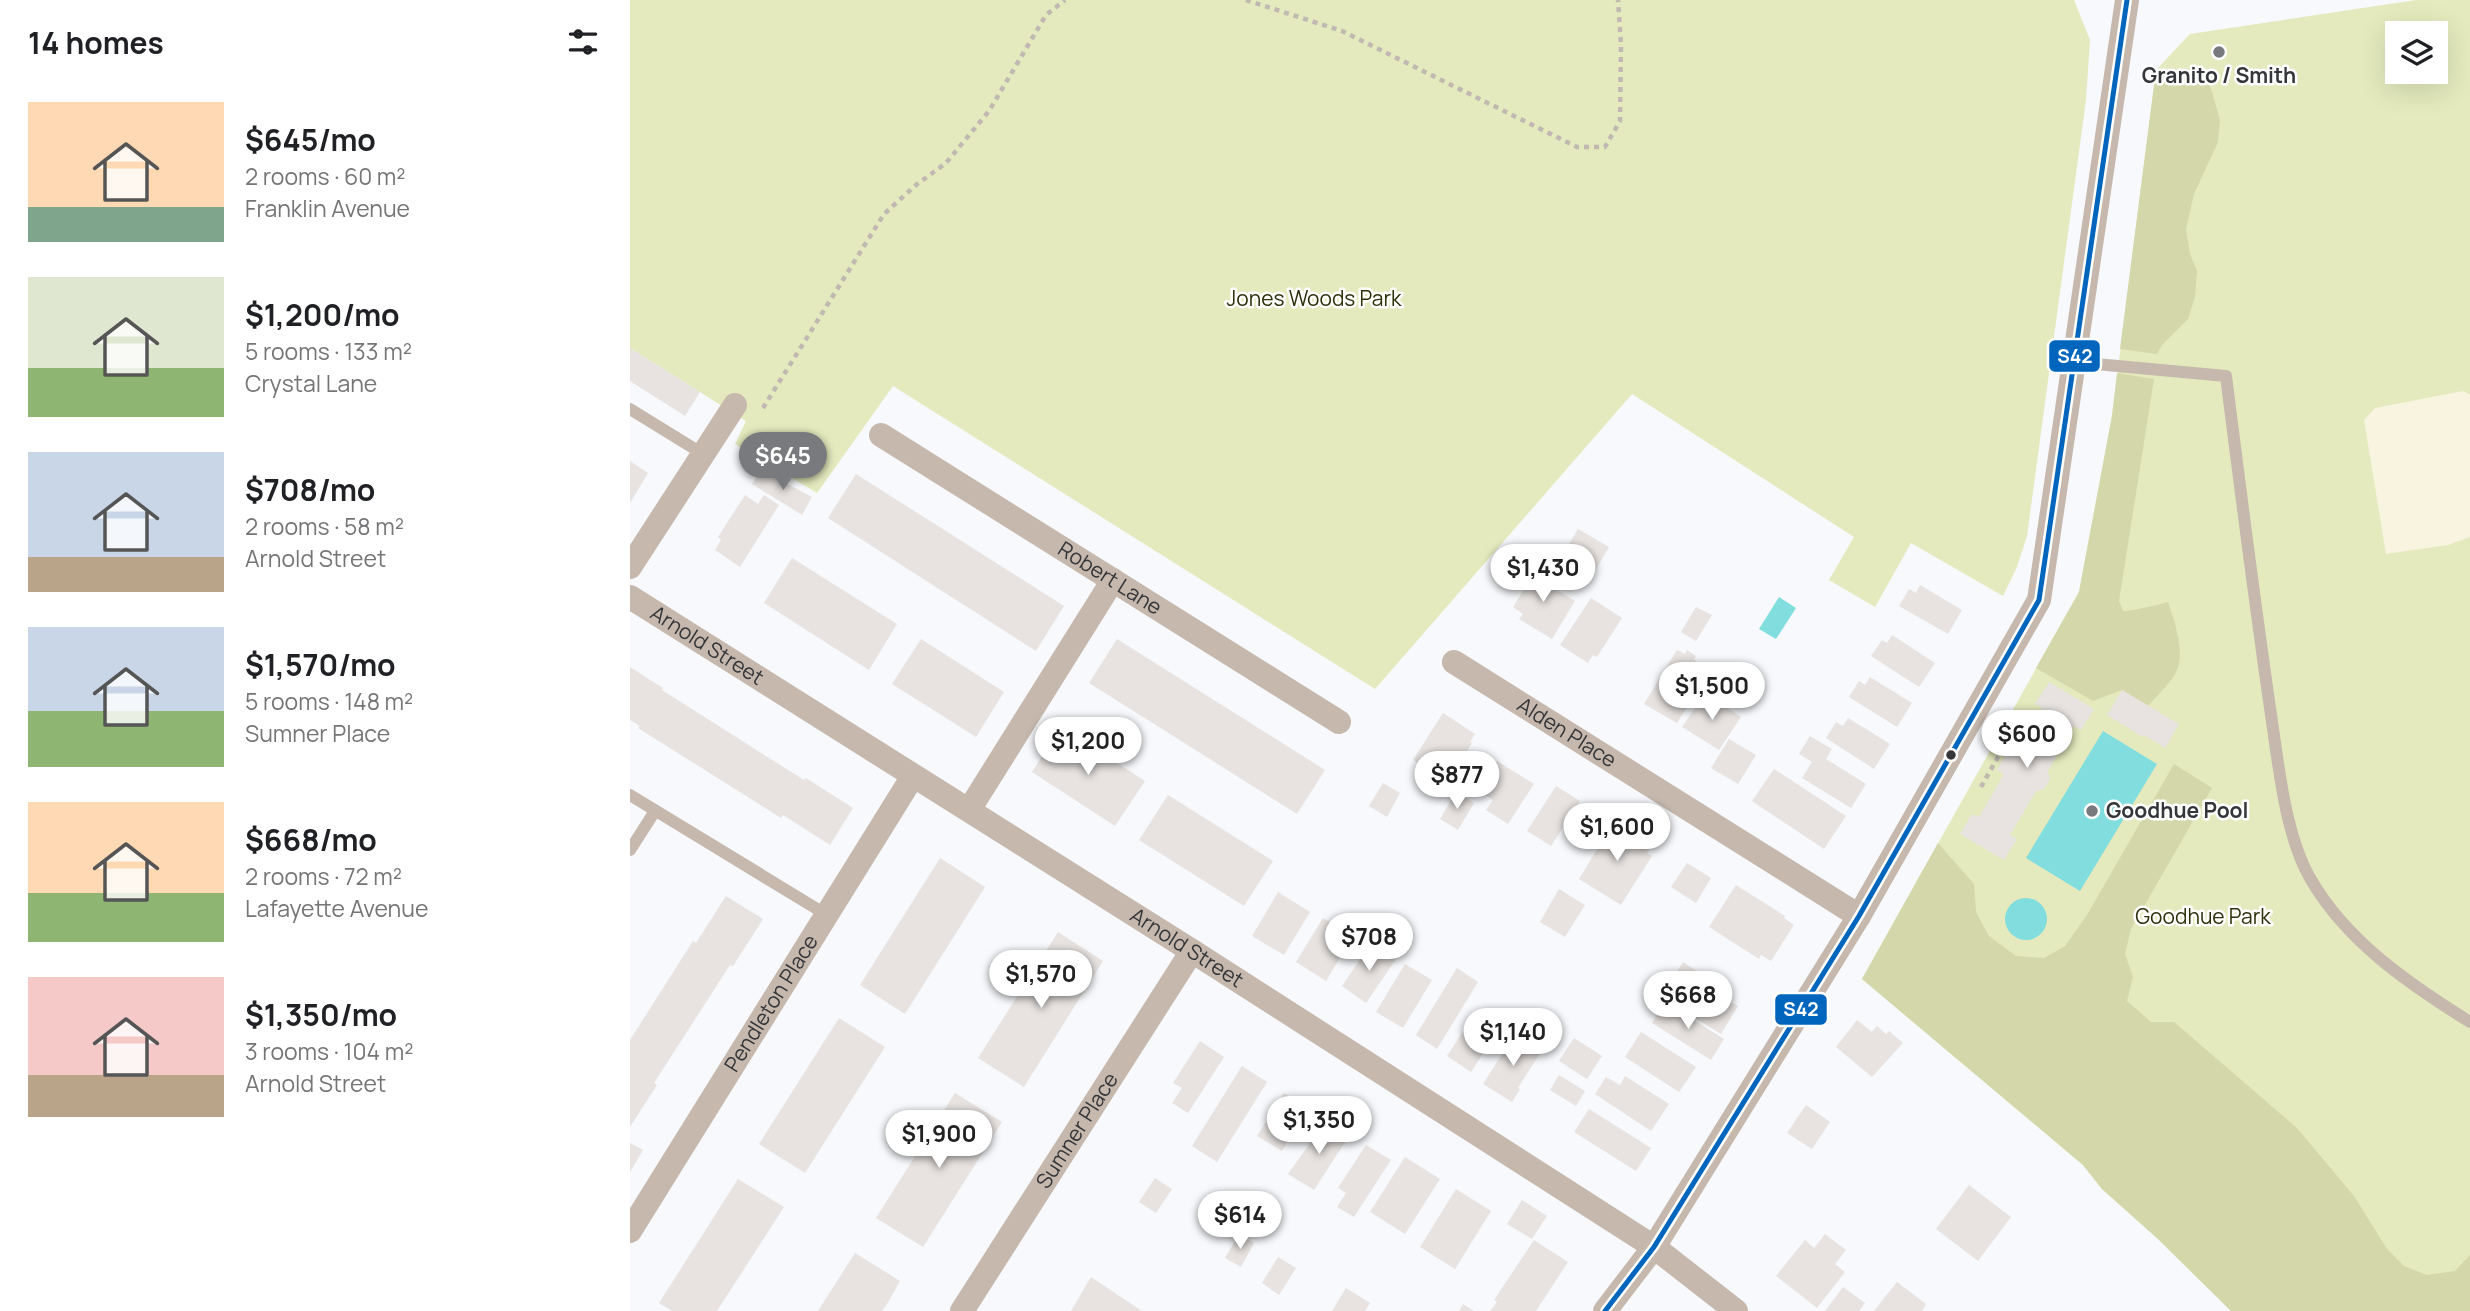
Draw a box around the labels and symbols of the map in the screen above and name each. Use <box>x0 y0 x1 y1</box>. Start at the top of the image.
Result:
marker: Granito / Smith <box>2211 44 2227 60</box>
place label: Granito / Smith <box>2142 61 2296 89</box>
park label: Jones Woods Park <box>1227 284 1402 312</box>
line badge: S42 <box>2048 339 2101 373</box>
text: S42 <box>2057 343 2093 369</box>
pin: $645 <box>742 433 824 492</box>
street label: Robert Lane <box>1053 534 1168 621</box>
pin: $1,430 <box>1486 544 1600 604</box>
street label: Arnold Street <box>645 598 770 691</box>
pin: $1,500 <box>1655 662 1769 722</box>
street label: Alden Place <box>1512 690 1622 773</box>
pin: $600 <box>1986 710 2068 770</box>
pin: $1,200 <box>1031 718 1145 777</box>
unlabelled marker <box>1944 748 1958 762</box>
pin: $877 <box>1416 752 1498 811</box>
place label: Goodhue Pool <box>2106 796 2248 824</box>
marker: Goodhue Pool <box>2084 803 2100 819</box>
pin: $1,600 <box>1560 804 1674 863</box>
street label: Arnold Street <box>1125 901 1249 993</box>
park label: Goodhue Park <box>2135 902 2271 930</box>
pin: $708 <box>1328 914 1410 973</box>
street label: Pendleton Place <box>717 929 824 1077</box>
pin: $1,570 <box>984 950 1098 1010</box>
pin: $668 <box>1647 972 1729 1031</box>
line badge: S42 <box>1774 993 1828 1026</box>
text: S42 <box>1783 996 1819 1022</box>
pin: $1,140 <box>1456 1009 1570 1068</box>
street label: Sumner Place <box>1029 1067 1124 1194</box>
pin: $1,350 <box>1262 1096 1376 1156</box>
pin: $1,900 <box>882 1110 996 1170</box>
pin: $614 <box>1199 1192 1281 1251</box>

